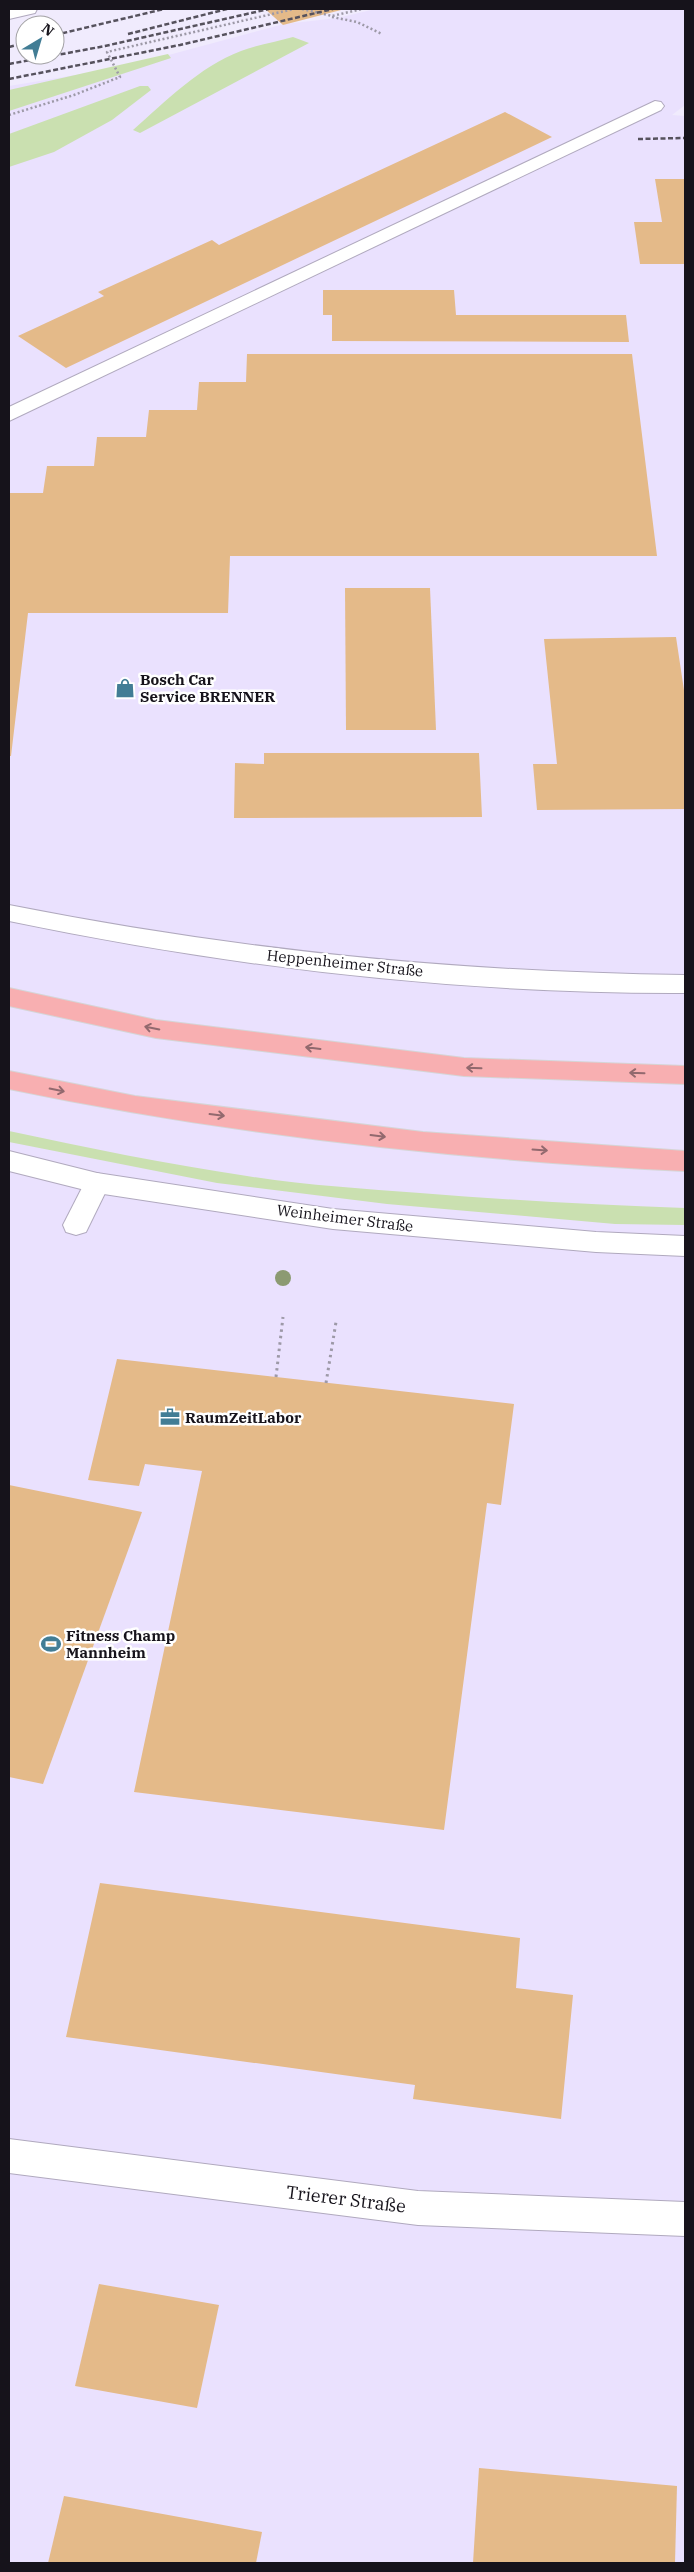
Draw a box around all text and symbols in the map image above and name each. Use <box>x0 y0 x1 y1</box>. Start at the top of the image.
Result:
north arrow <box>15 15 65 65</box>
text: N <box>38 19 58 40</box>
place label: Bosch Car Service BRENNER <box>140 670 275 706</box>
shop icon: Bosch Car Service BRENNER <box>114 677 136 699</box>
street label: Heppenheimer Straße <box>266 945 424 981</box>
one-way arrow <box>144 1022 160 1032</box>
one-way arrow <box>305 1043 321 1053</box>
one-way arrow <box>466 1063 482 1072</box>
one-way arrow <box>629 1069 645 1078</box>
one-way arrow <box>48 1085 64 1095</box>
one-way arrow <box>209 1110 225 1120</box>
one-way arrow <box>370 1131 386 1141</box>
one-way arrow <box>532 1146 548 1155</box>
street label: Weinheimer Straße <box>276 1200 414 1236</box>
office icon: RaumZeitLabor <box>159 1406 181 1428</box>
place label: RaumZeitLabor <box>185 1408 302 1427</box>
place label: Fitness Champ Mannheim <box>66 1626 175 1662</box>
sports icon: Fitness Champ Mannheim <box>40 1633 62 1655</box>
street label: Trierer Straße <box>285 2180 407 2218</box>

